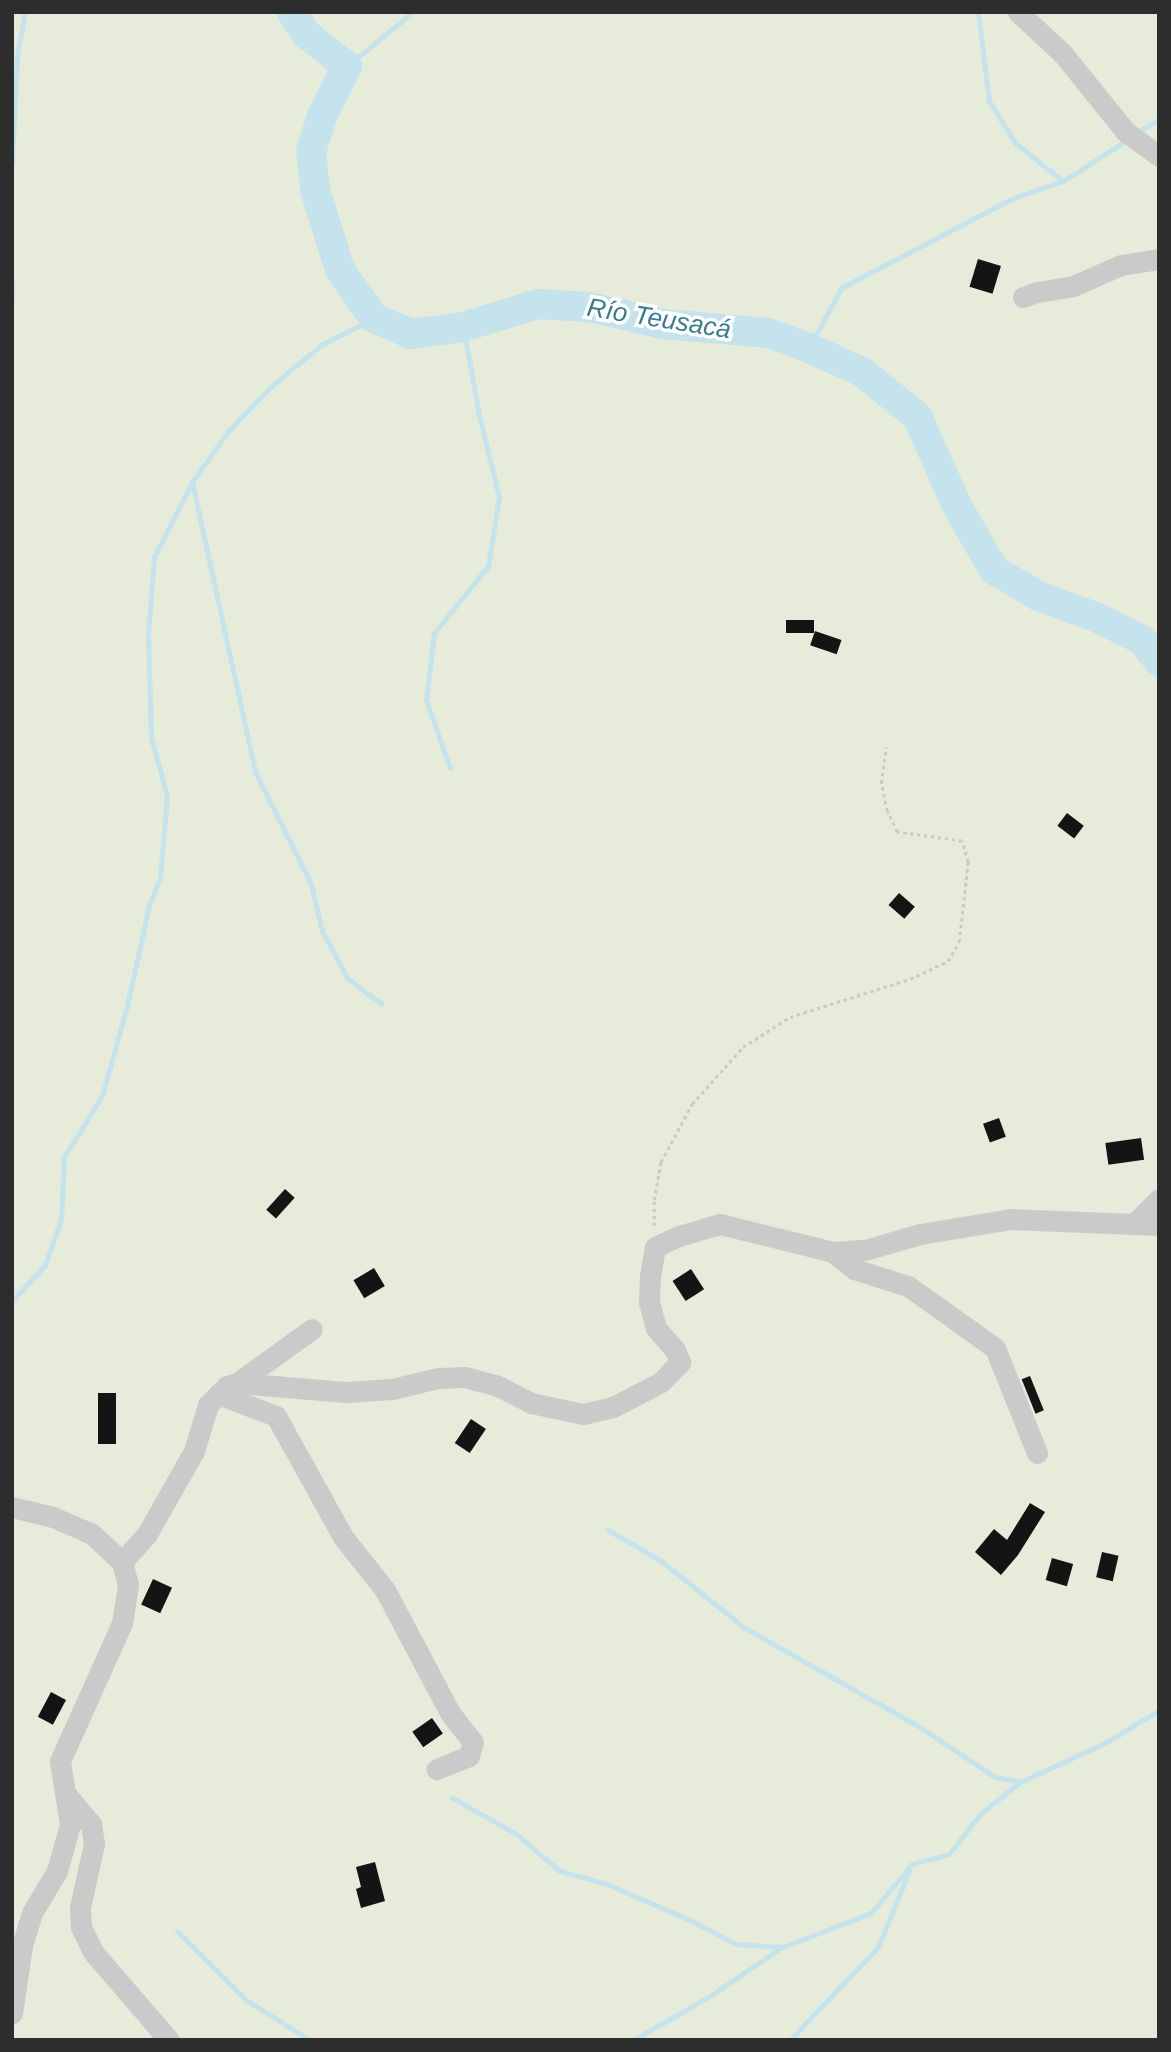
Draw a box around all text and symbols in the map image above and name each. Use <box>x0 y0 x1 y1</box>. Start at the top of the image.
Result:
water label: Río Teusacá <box>585 292 733 346</box>

